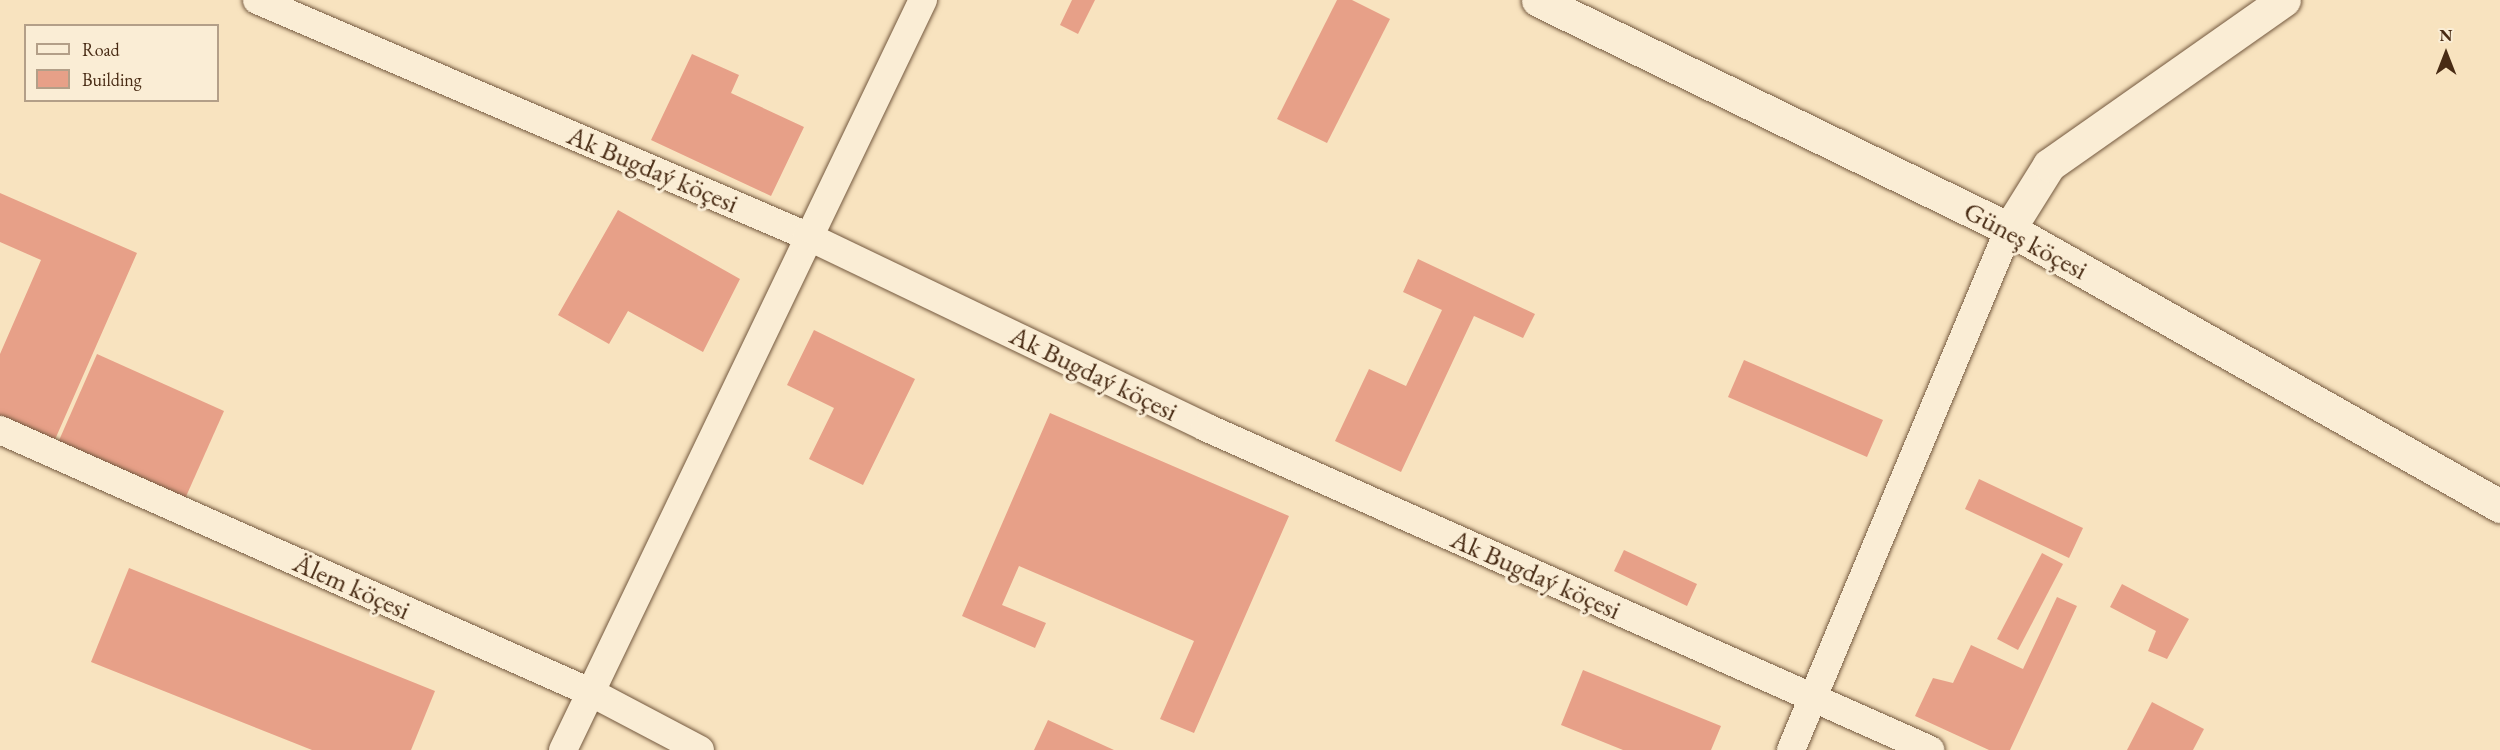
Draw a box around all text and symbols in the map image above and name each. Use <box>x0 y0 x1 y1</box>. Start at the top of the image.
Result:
legend <box>24 24 219 102</box>
north arrow <box>2416 24 2476 84</box>
text: N <box>2440 25 2452 46</box>
text: Road <box>82 38 120 61</box>
text: Building <box>82 68 142 91</box>
street label: Ak Bugdaý köçesi <box>563 118 743 220</box>
street label: Güneş köçesi <box>1959 194 2093 286</box>
street label: Ak Bugdaý köçesi <box>1005 318 1183 428</box>
street label: Ak Bugdaý köçesi <box>1446 522 1626 626</box>
street label: Älem köçesi <box>289 546 415 626</box>

